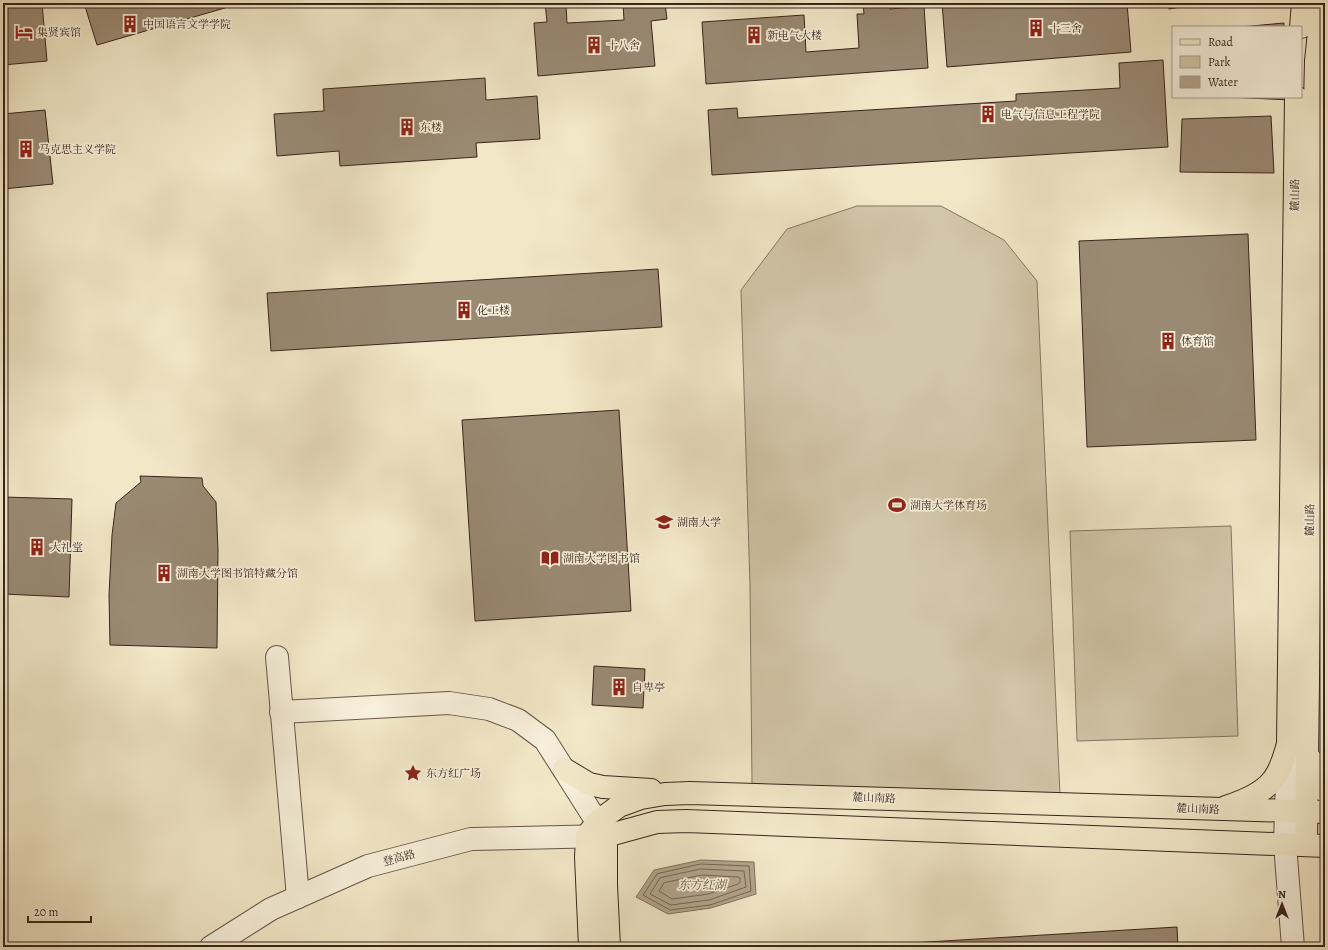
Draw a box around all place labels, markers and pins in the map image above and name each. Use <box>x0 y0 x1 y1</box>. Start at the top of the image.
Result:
building icon: 中国语言文学学院 <box>120 14 140 34</box>
place label: 中国语言文学学院 <box>143 17 231 32</box>
building icon: 十三舍 <box>1026 18 1046 38</box>
place label: 十三舍 <box>1049 21 1082 36</box>
hotel icon: 集贤宾馆 <box>14 22 34 42</box>
place label: 集贤宾馆 <box>37 25 81 40</box>
building icon: 新电气大楼 <box>744 25 764 45</box>
place label: 新电气大楼 <box>767 28 822 43</box>
building icon: 十八舍 <box>584 35 604 55</box>
place label: 十八舍 <box>607 38 640 53</box>
building icon: 电气与信息工程学院 <box>978 104 998 124</box>
place label: 电气与信息工程学院 <box>1001 107 1100 122</box>
building icon: 东楼 <box>397 117 417 137</box>
place label: 东楼 <box>420 120 442 135</box>
building icon: 马克思主义学院 <box>16 139 36 159</box>
place label: 马克思主义学院 <box>39 142 116 157</box>
building icon: 化工楼 <box>454 300 474 320</box>
place label: 化工楼 <box>477 303 510 318</box>
building icon: 体育馆 <box>1158 331 1178 351</box>
place label: 体育馆 <box>1181 334 1214 349</box>
sports icon: 湖南大学体育场 <box>887 495 907 515</box>
place label: 湖南大学体育场 <box>910 498 987 513</box>
school or university icon: 湖南大学 <box>654 512 674 532</box>
place label: 湖南大学 <box>677 515 721 530</box>
building icon: 大礼堂 <box>27 537 47 557</box>
place label: 大礼堂 <box>50 540 83 555</box>
library icon: 湖南大学图书馆 <box>540 548 560 568</box>
place label: 湖南大学图书馆 <box>563 551 640 566</box>
building icon: 湖南大学图书馆特藏分馆 <box>154 563 174 583</box>
place label: 湖南大学图书馆特藏分馆 <box>177 566 298 581</box>
building icon: 自卑亭 <box>609 677 629 697</box>
place label: 自卑亭 <box>632 680 665 695</box>
place icon: 东方红广场 <box>403 763 423 783</box>
place label: 东方红广场 <box>426 766 481 781</box>

